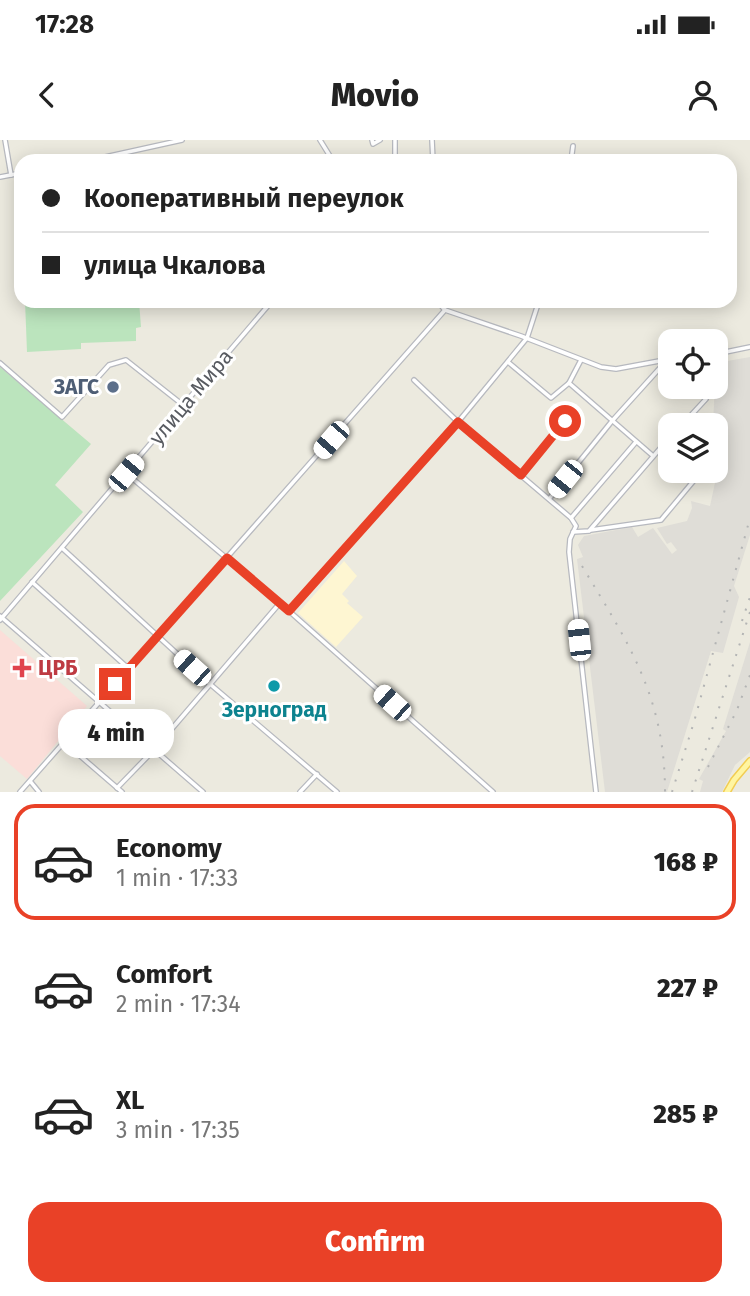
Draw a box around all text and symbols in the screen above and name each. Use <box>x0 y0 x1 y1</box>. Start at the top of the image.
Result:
text: 17:28 <box>35 9 94 40</box>
icon: back <box>28 76 66 114</box>
text: Movio <box>331 76 419 114</box>
icon: person <box>684 76 722 114</box>
text: Кооперативный переулок <box>84 183 404 214</box>
text: улица Чкалова <box>84 250 266 281</box>
map controls <box>658 329 728 483</box>
button: locate <box>658 329 728 399</box>
street label: улица Мира <box>144 344 238 450</box>
place label: ЗАГС <box>53 374 99 400</box>
marker: ЗАГС <box>105 379 121 395</box>
route start <box>549 405 581 437</box>
button: layers <box>658 413 728 483</box>
car <box>310 417 353 463</box>
car <box>105 450 148 496</box>
car <box>544 456 587 502</box>
car <box>567 618 592 662</box>
car <box>170 646 215 690</box>
place label: ЦРБ <box>38 655 78 681</box>
marker: ЦРБ <box>12 658 32 678</box>
route end <box>99 668 131 700</box>
marker: Зерноград <box>266 678 282 694</box>
car <box>370 681 415 725</box>
place label: Зерноград <box>221 697 327 723</box>
callout: 4 min <box>57 708 173 758</box>
text: 4 min <box>87 719 145 747</box>
icon: car <box>32 831 95 894</box>
text: Economy <box>116 833 222 864</box>
text: 168 ₽ <box>654 847 718 878</box>
text: 1 min · 17:33 <box>116 864 238 892</box>
icon: car <box>32 957 95 1020</box>
text: Comfort <box>116 959 212 990</box>
text: 227 ₽ <box>657 973 718 1004</box>
text: 2 min · 17:34 <box>116 990 240 1018</box>
icon: car <box>32 1083 95 1146</box>
text: XL <box>116 1085 144 1116</box>
text: 285 ₽ <box>653 1099 718 1130</box>
text: 3 min · 17:35 <box>116 1116 240 1144</box>
button: Confirm <box>28 1202 722 1282</box>

